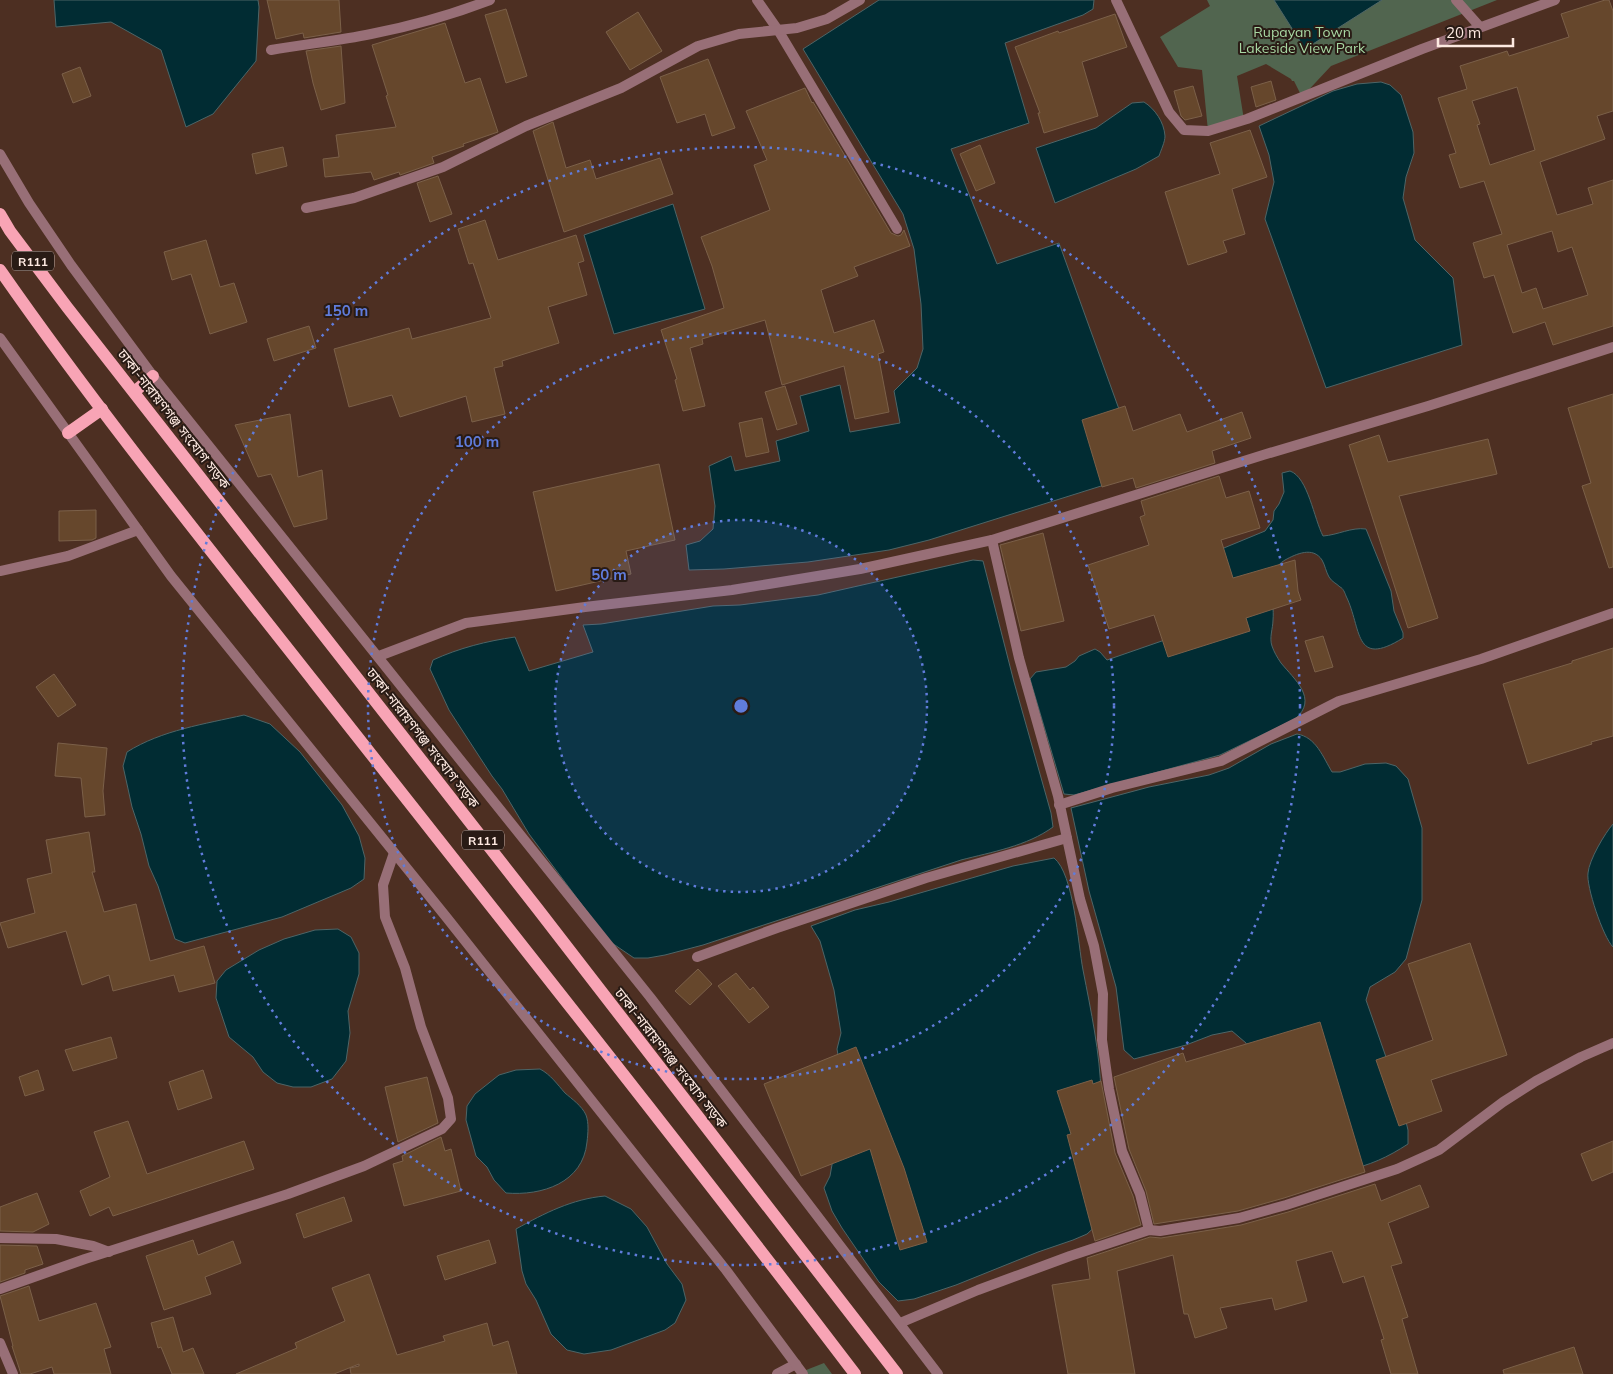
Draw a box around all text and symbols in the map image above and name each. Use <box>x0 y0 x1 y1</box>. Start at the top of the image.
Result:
scale bar <box>1438 15 1513 47</box>
park label: Rupayan Town Lakeside View Park <box>1239 23 1366 57</box>
text: 20 m <box>1446 23 1481 42</box>
road number: R111 <box>12 252 54 270</box>
text: 150 m <box>324 301 368 320</box>
street label: ঢাকা-নারায়ণগঞ্জ সংযোগ সড়ক <box>113 345 235 493</box>
text: 100 m <box>455 432 499 451</box>
text: 50 m <box>591 565 627 584</box>
street label: ঢাকা-নারায়ণগঞ্জ সংযোগ সড়ক <box>362 664 484 812</box>
centre of rings <box>732 697 750 715</box>
road number: R111 <box>462 830 504 850</box>
street label: ঢাকা-নারায়ণগঞ্জ সংযোগ সড়ক <box>610 984 732 1132</box>

